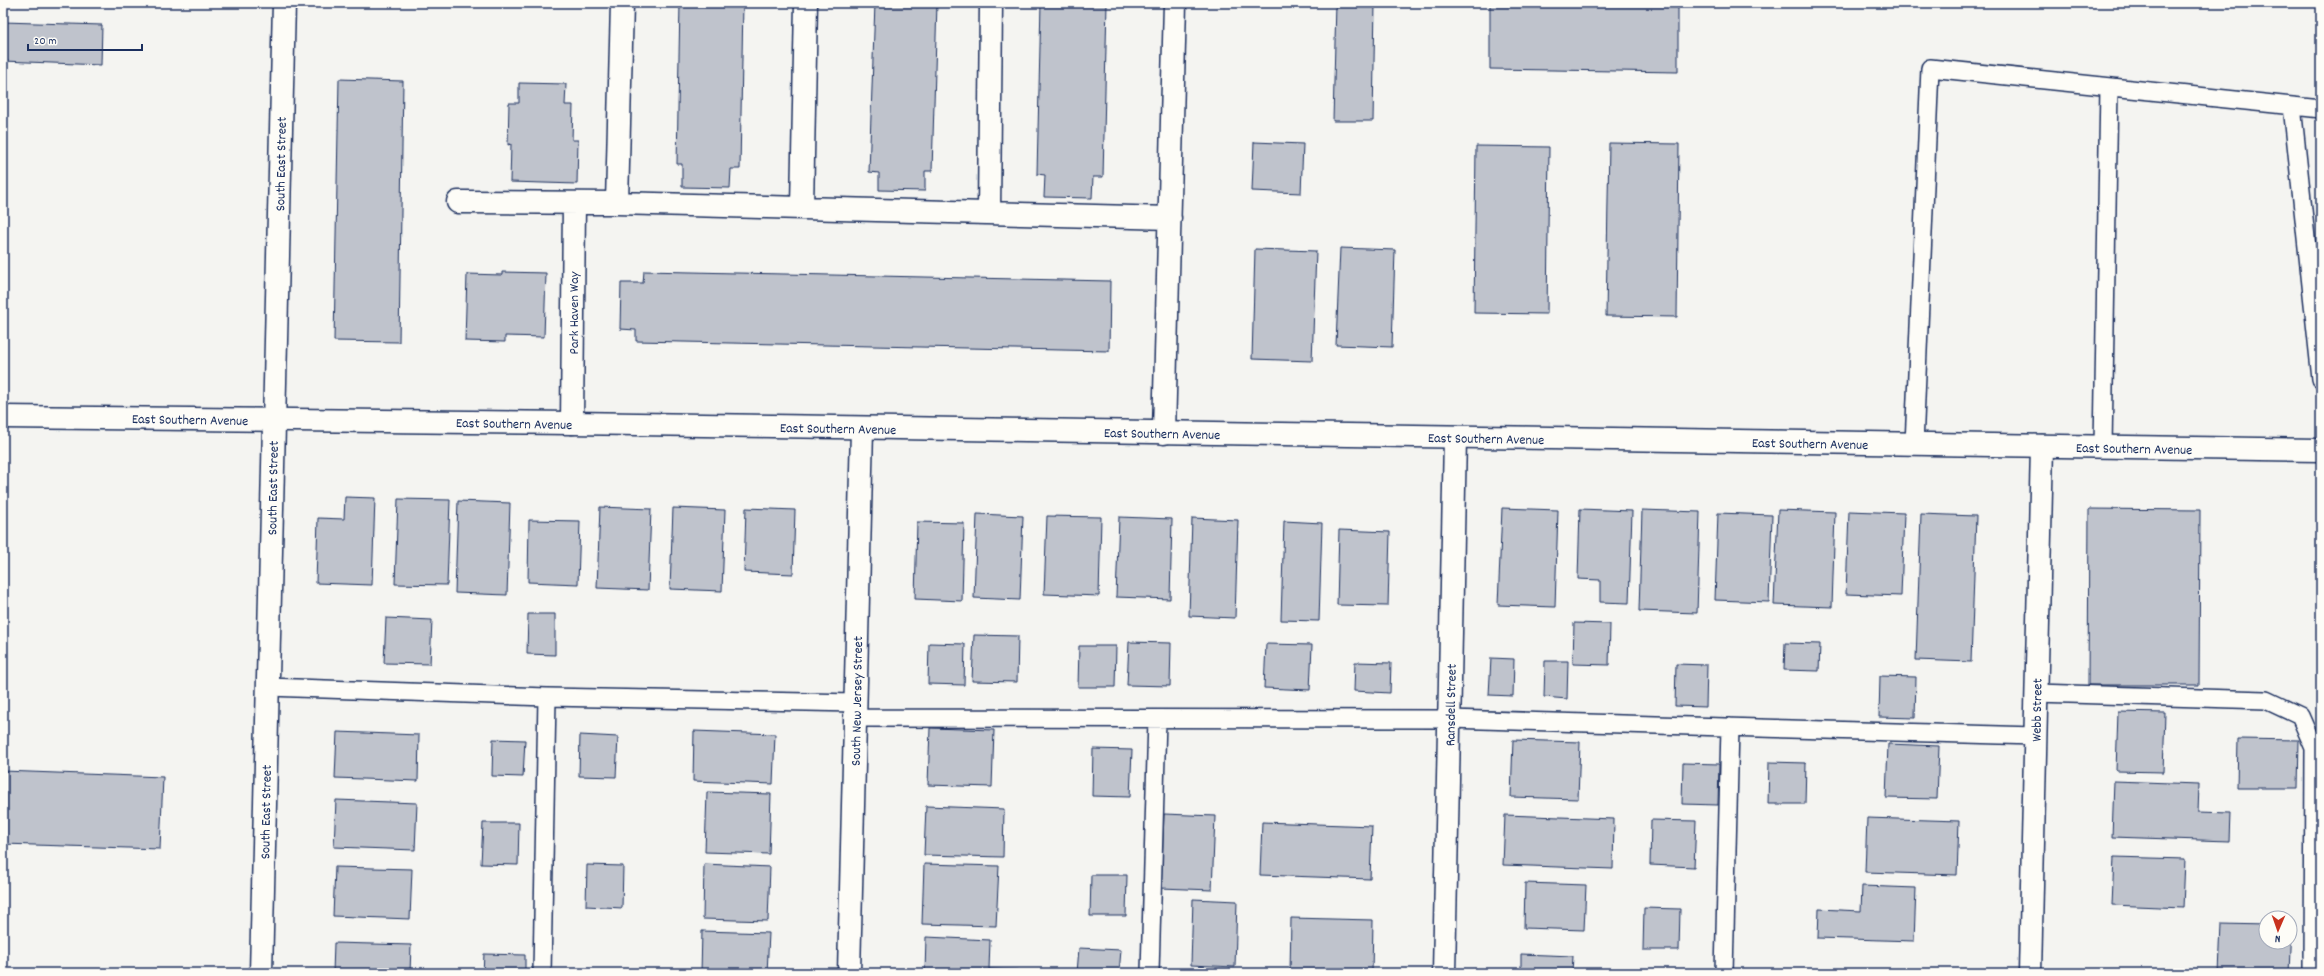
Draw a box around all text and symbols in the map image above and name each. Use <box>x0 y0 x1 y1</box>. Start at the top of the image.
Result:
scale bar <box>28 26 142 52</box>
text: 20 m <box>34 33 57 50</box>
street label: South East Street <box>271 117 293 211</box>
street label: Park Haven Way <box>565 271 585 354</box>
street label: East Southern Avenue <box>132 410 248 432</box>
street label: East Southern Avenue <box>456 414 572 436</box>
street label: East Southern Avenue <box>780 419 896 441</box>
street label: East Southern Avenue <box>1104 424 1220 446</box>
street label: East Southern Avenue <box>1428 429 1544 451</box>
street label: East Southern Avenue <box>1752 434 1868 456</box>
street label: East Southern Avenue <box>2076 439 2192 461</box>
street label: South East Street <box>263 441 285 535</box>
street label: South New Jersey Street <box>847 636 869 766</box>
street label: Ransdell Street <box>1441 664 1463 746</box>
street label: Webb Street <box>2027 678 2049 742</box>
street label: South East Street <box>256 765 278 859</box>
north arrow <box>2258 910 2298 950</box>
text: N <box>2274 930 2281 946</box>

